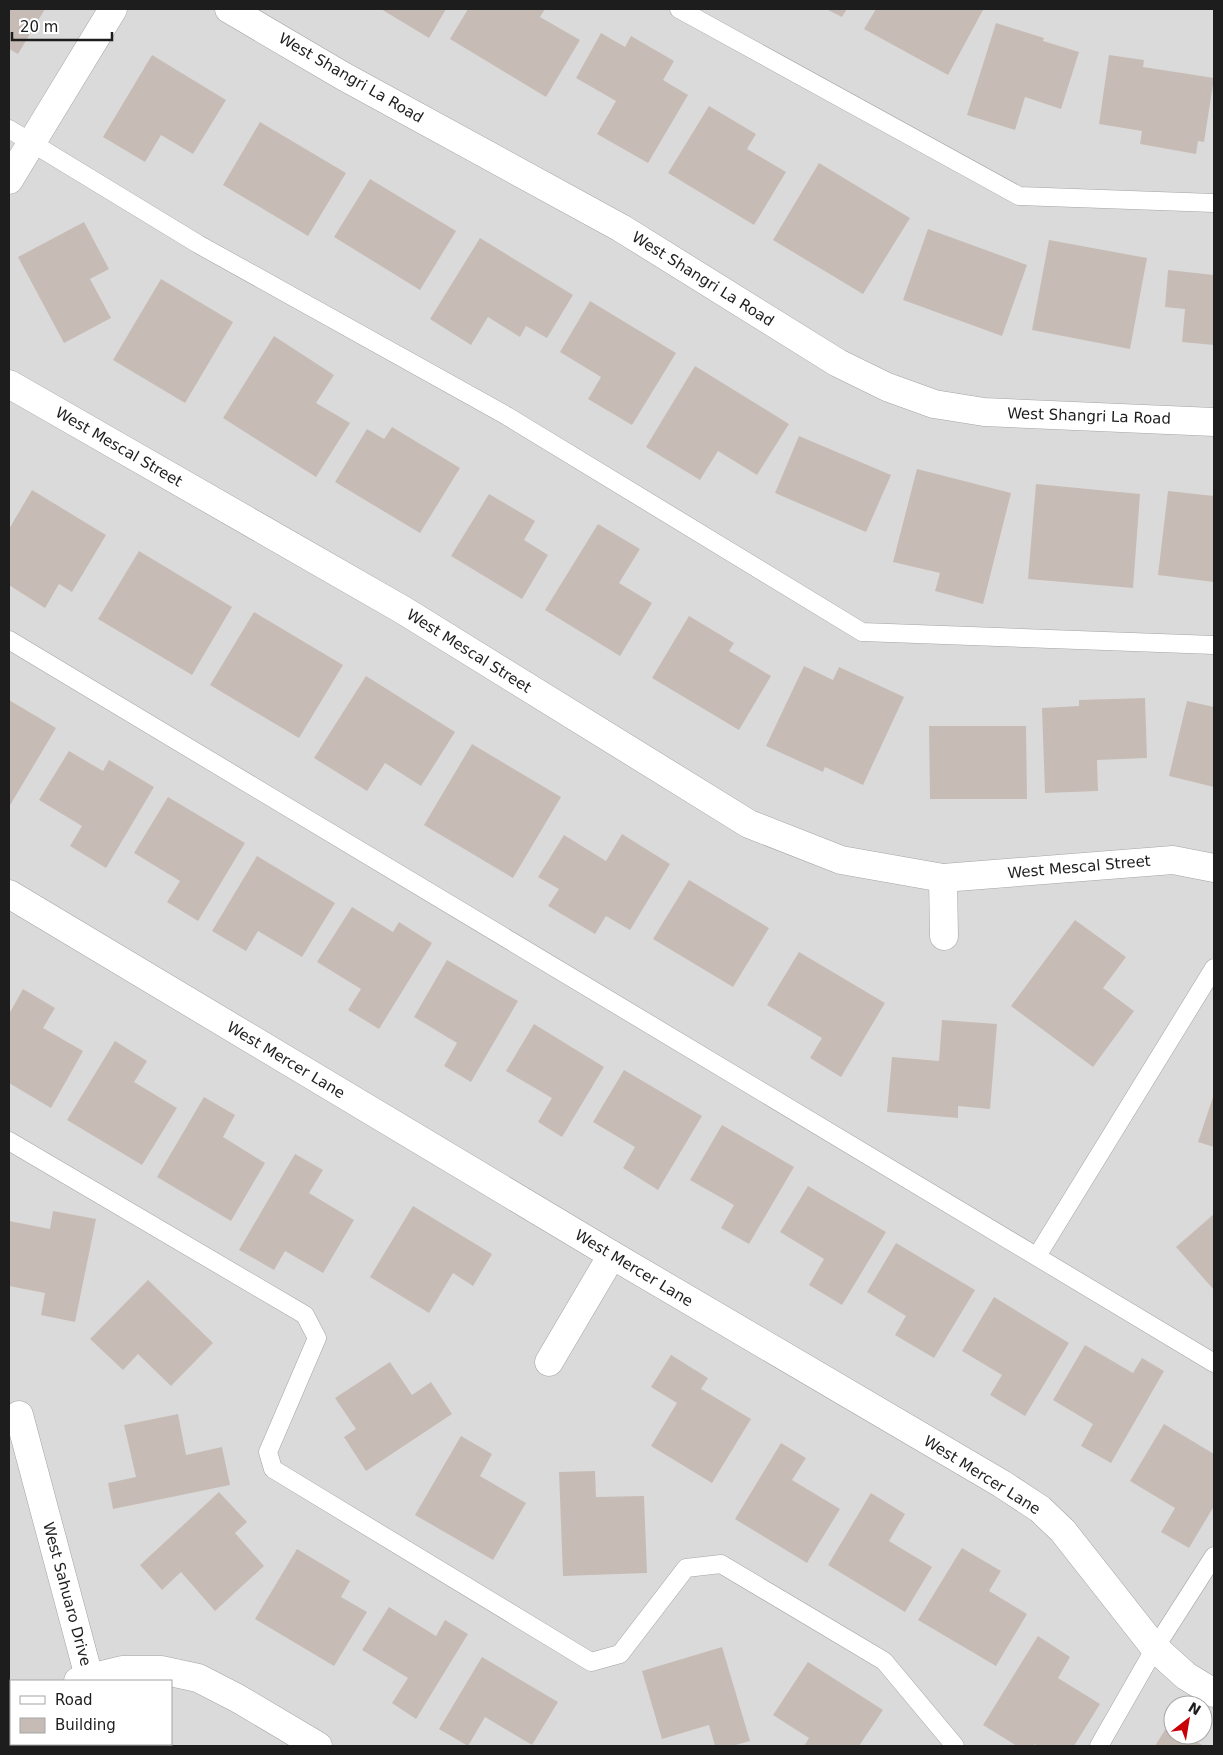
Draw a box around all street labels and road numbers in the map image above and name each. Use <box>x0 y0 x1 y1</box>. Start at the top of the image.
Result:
street label: West Shangri La Road <box>276 29 426 127</box>
street label: West Shangri La Road <box>629 228 777 330</box>
street label: West Mescal Street <box>52 403 186 491</box>
street label: West Shangri La Road <box>1007 404 1171 428</box>
street label: West Mescal Street <box>403 605 535 697</box>
street label: West Mescal Street <box>1007 852 1151 882</box>
street label: West Mercer Lane <box>224 1018 348 1102</box>
street label: West Mercer Lane <box>572 1226 696 1310</box>
street label: West Mercer Lane <box>920 1432 1044 1518</box>
street label: West Sahuaro Drive <box>39 1520 95 1668</box>

